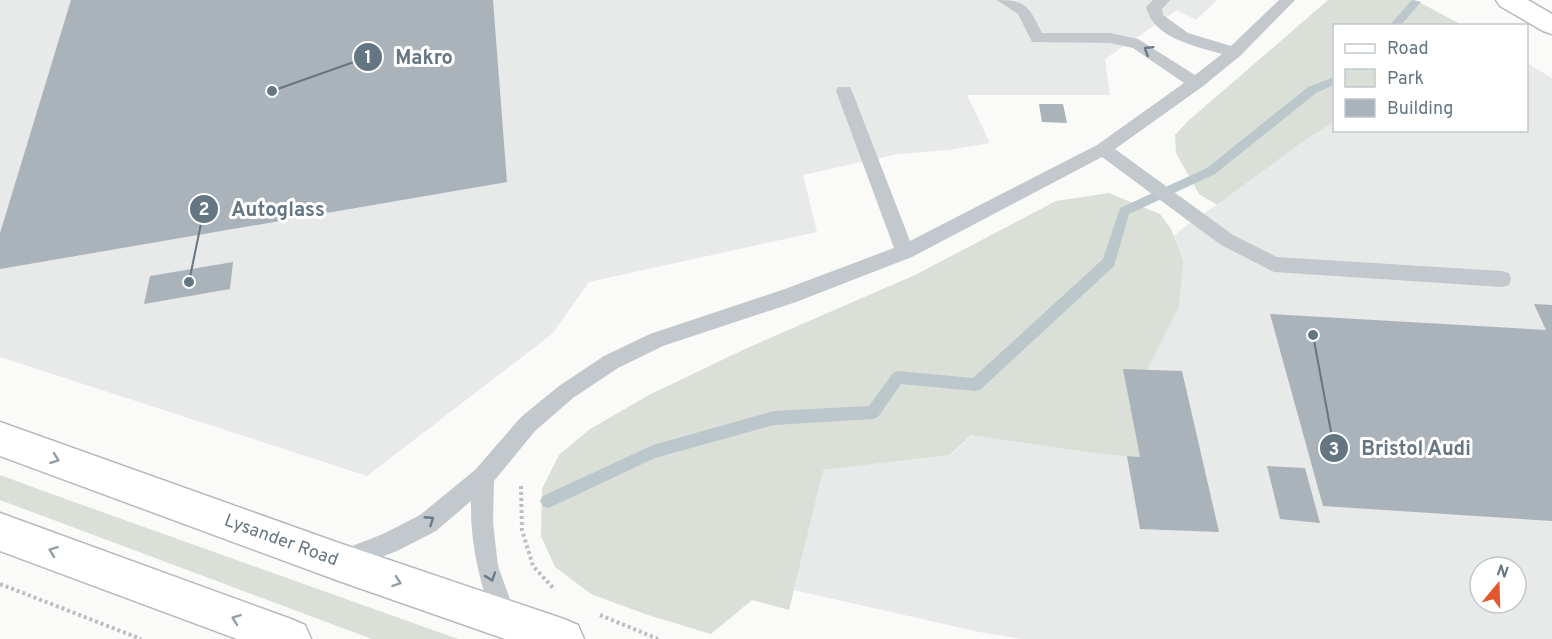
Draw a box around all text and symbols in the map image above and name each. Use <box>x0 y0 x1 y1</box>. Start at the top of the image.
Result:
legend <box>1333 24 1528 132</box>
callout: Makro <box>353 38 465 76</box>
text: Road <box>1387 38 1429 61</box>
text: Makro <box>395 46 453 72</box>
one-way arrow <box>1144 46 1154 58</box>
text: 1 <box>364 47 372 70</box>
text: Park <box>1387 68 1424 91</box>
text: Building <box>1387 98 1453 121</box>
callout: Autoglass <box>189 190 337 228</box>
text: Autoglass <box>231 198 325 224</box>
text: 2 <box>198 199 210 222</box>
callout: Bristol Audi <box>1319 429 1483 467</box>
text: Bristol Audi <box>1361 437 1471 463</box>
text: 3 <box>1329 439 1339 462</box>
one-way arrow <box>49 452 60 465</box>
street label: Lysander Road <box>221 510 341 572</box>
one-way arrow <box>424 516 434 528</box>
one-way arrow <box>48 546 59 559</box>
north arrow <box>1468 555 1528 615</box>
text: N <box>1494 561 1511 584</box>
one-way arrow <box>483 571 496 582</box>
one-way arrow <box>391 575 402 587</box>
one-way arrow <box>231 613 242 626</box>

